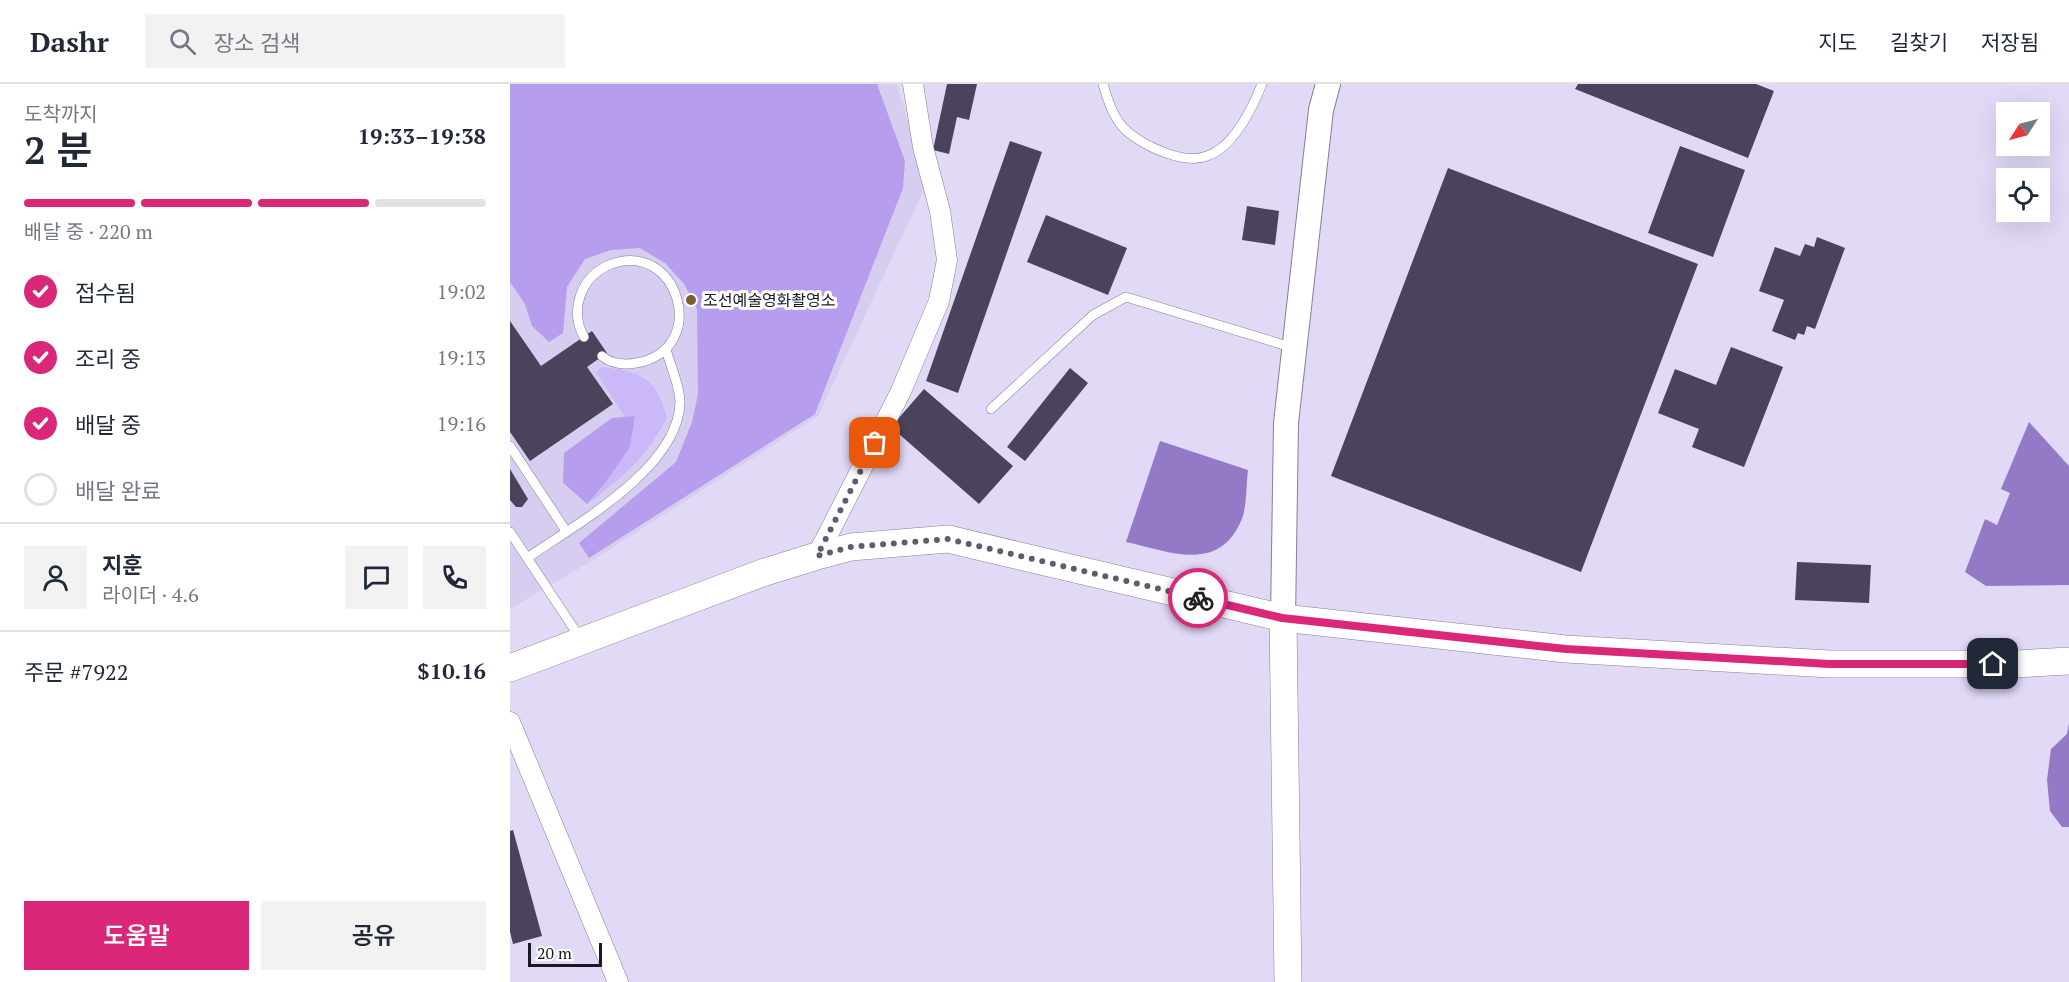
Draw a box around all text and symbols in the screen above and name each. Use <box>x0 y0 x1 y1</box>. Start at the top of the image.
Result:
search box <box>145 14 565 68</box>
text: Dashr <box>30 23 109 60</box>
icon: search <box>166 25 199 58</box>
text: 장소 검색 <box>214 28 300 57</box>
text: 지도 <box>1818 28 1857 56</box>
text: 길찾기 <box>1890 28 1948 56</box>
text: 저장됨 <box>1981 28 2039 56</box>
text: 도착까지 <box>24 100 98 127</box>
north arrow <box>1996 102 2050 156</box>
map controls <box>1996 102 2050 222</box>
text: 19:33–19:38 <box>358 121 486 150</box>
text: 2 분 <box>24 123 92 175</box>
button: locate <box>1996 168 2050 222</box>
text: 배달 중 · 220 m <box>24 218 153 245</box>
icon: check <box>24 275 57 308</box>
text: 접수됨 <box>75 278 136 307</box>
text: 19:02 <box>437 278 486 305</box>
place label: 조선예술영화촬영소 <box>703 289 835 311</box>
marker: 조선예술영화촬영소 <box>684 293 698 307</box>
icon: check <box>24 341 57 374</box>
text: 조리 중 <box>75 344 141 373</box>
text: 19:13 <box>437 344 486 371</box>
icon: check <box>24 407 57 440</box>
text: 배달 중 <box>75 410 141 439</box>
text: 19:16 <box>437 410 486 437</box>
pin <box>849 417 900 468</box>
icon: bag <box>858 426 891 459</box>
text: 배달 완료 <box>75 476 161 505</box>
button: person <box>24 546 87 609</box>
button: chat <box>345 546 408 609</box>
button: phone <box>423 546 486 609</box>
text: 지훈 <box>102 550 142 579</box>
courier <box>1168 568 1228 628</box>
text: 라이더 · 4.6 <box>102 581 199 608</box>
icon: bike <box>1182 582 1215 615</box>
pin <box>1967 638 2018 689</box>
icon: home <box>1976 647 2009 680</box>
text: $10.16 <box>417 656 486 685</box>
text: 주문 #7922 <box>24 657 128 686</box>
button: 도움말 <box>24 901 249 970</box>
button: 공유 <box>261 901 486 970</box>
scale bar <box>528 940 602 968</box>
text: 20 m <box>537 942 572 964</box>

